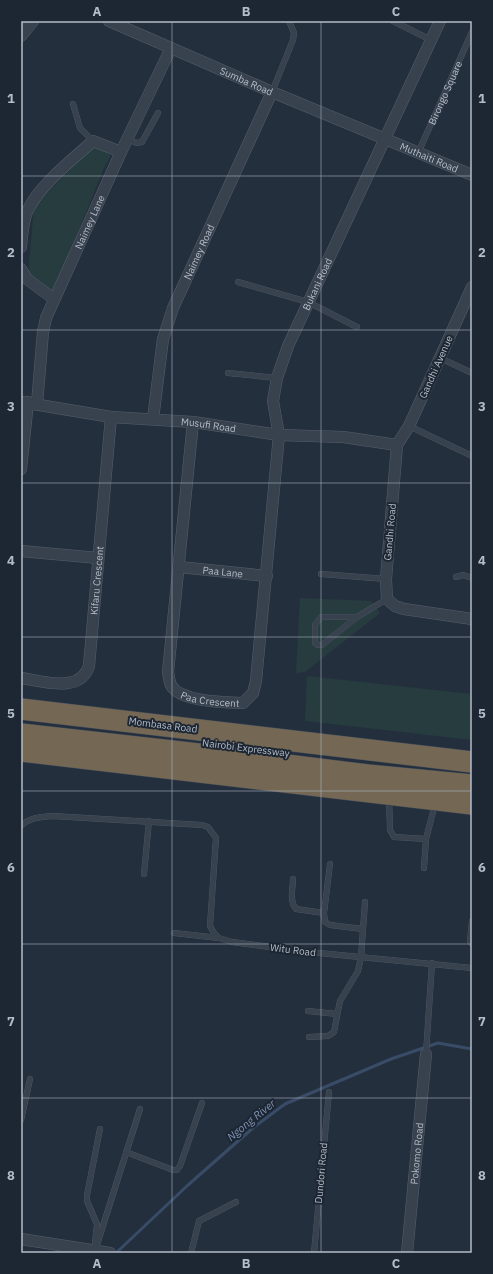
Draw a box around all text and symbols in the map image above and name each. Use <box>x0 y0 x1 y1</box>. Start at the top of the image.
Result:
text: A <box>93 3 102 20</box>
text: B <box>242 3 251 20</box>
text: C <box>392 3 401 20</box>
street label: Birongo Square <box>425 58 465 127</box>
street label: Sumba Road <box>218 64 275 98</box>
text: 1 <box>7 90 15 107</box>
text: 1 <box>478 90 486 107</box>
street label: Muthaiti Road <box>398 139 460 175</box>
street label: Naimey Lane <box>72 192 107 251</box>
street label: Naimey Road <box>180 222 217 282</box>
text: 2 <box>7 244 15 261</box>
text: 2 <box>478 244 486 261</box>
street label: Bukani Road <box>299 256 335 312</box>
street label: Gandhi Avenue <box>416 333 456 401</box>
text: 3 <box>7 398 15 415</box>
text: 3 <box>478 398 486 415</box>
street label: Musufi Road <box>181 415 237 435</box>
street label: Gandhi Road <box>381 503 399 561</box>
street label: Kifaru Crescent <box>87 545 106 615</box>
text: 4 <box>7 552 15 569</box>
text: 4 <box>478 552 486 569</box>
street label: Paa Lane <box>202 563 244 580</box>
street label: Paa Crescent <box>179 688 240 709</box>
text: 5 <box>7 705 15 722</box>
text: 5 <box>478 705 486 722</box>
street label: Mombasa Road <box>128 714 198 736</box>
street label: Nairobi Expressway <box>202 736 291 760</box>
text: 6 <box>7 859 15 876</box>
text: 6 <box>478 859 486 876</box>
street label: Witu Road <box>269 941 317 959</box>
text: 7 <box>7 1013 15 1030</box>
text: 7 <box>478 1013 486 1030</box>
water label: Ngong River <box>224 1096 279 1144</box>
street label: Pokomo Road <box>407 1122 426 1185</box>
street label: Dundori Road <box>312 1142 330 1204</box>
text: 8 <box>7 1167 15 1184</box>
text: 8 <box>478 1167 486 1184</box>
text: A <box>93 1255 102 1272</box>
text: B <box>242 1255 251 1272</box>
text: C <box>392 1255 401 1272</box>

